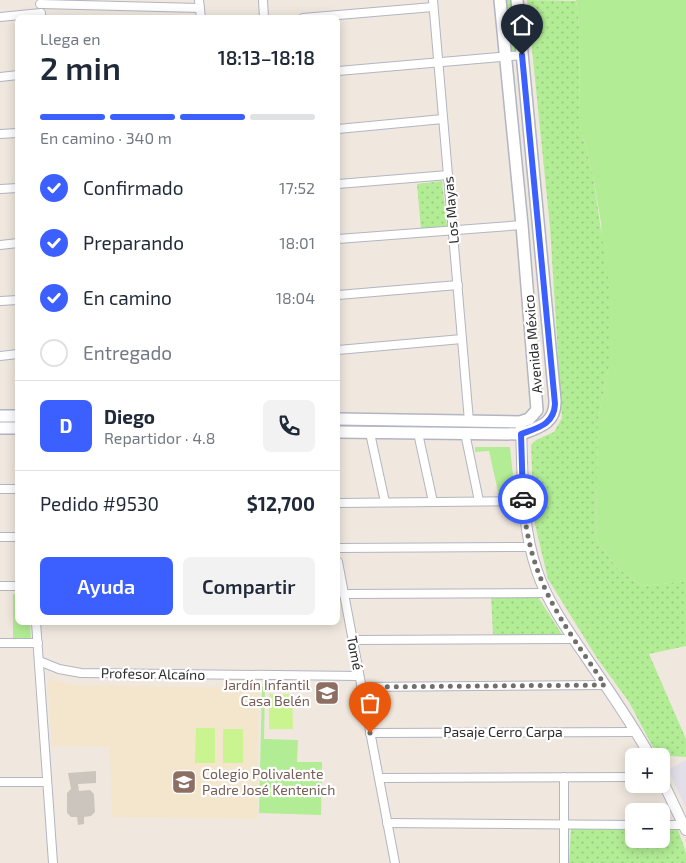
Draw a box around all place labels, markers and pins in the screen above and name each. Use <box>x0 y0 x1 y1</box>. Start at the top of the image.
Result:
pin <box>501 4 543 55</box>
place label: Jardín Infantil Casa Belén <box>223 676 311 709</box>
school or university icon: Jardín Infantil Casa Belén <box>314 680 340 706</box>
pin <box>349 682 391 733</box>
place label: Colegio Polivalente Padre José Kentenich <box>202 765 335 798</box>
school or university icon: Colegio Polivalente Padre José Kentenich <box>171 769 197 795</box>

